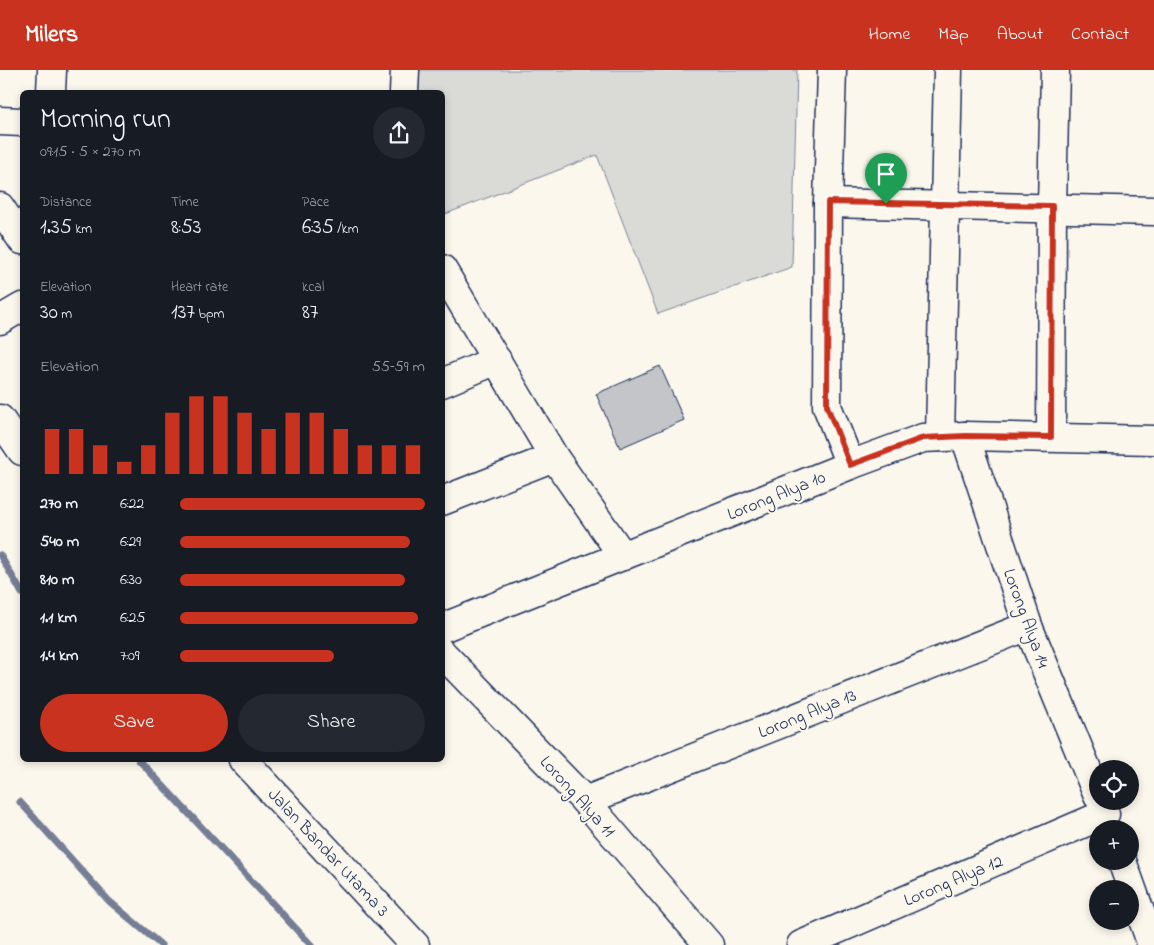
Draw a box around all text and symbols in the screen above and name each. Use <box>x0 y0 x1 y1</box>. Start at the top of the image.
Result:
text: Milers <box>25 18 78 53</box>
text: Home <box>869 22 910 48</box>
text: Map <box>938 22 969 48</box>
text: About <box>997 22 1043 48</box>
text: Contact <box>1071 22 1129 48</box>
text: Morning run <box>40 100 171 141</box>
button: share <box>373 107 425 159</box>
text: 09:15 · 5 × 270 m <box>40 140 141 164</box>
pin <box>865 153 907 204</box>
icon: arrive <box>872 160 900 188</box>
text: Distance <box>40 192 92 213</box>
text: Time <box>171 192 199 213</box>
text: Pace <box>302 192 329 213</box>
text: 1.35 <box>40 213 72 243</box>
text: 8:53 <box>171 213 201 243</box>
text: 6:35 <box>302 213 334 243</box>
text: km <box>72 219 92 240</box>
text: /km <box>334 219 359 240</box>
text: Elevation <box>40 277 91 298</box>
text: Heart rate <box>171 277 228 298</box>
text: kcal <box>302 277 324 298</box>
text: 30 <box>40 298 58 328</box>
text: 137 <box>171 298 195 328</box>
text: 87 <box>302 298 319 328</box>
text: m <box>58 304 72 325</box>
text: bpm <box>195 304 224 325</box>
text: Elevation <box>40 355 99 379</box>
text: 55–59 m <box>372 355 425 379</box>
street label: Lorong Alya 10 <box>724 465 831 529</box>
text: 270 m <box>40 492 78 516</box>
text: 6:22 <box>120 492 144 516</box>
text: 540 m <box>40 530 79 554</box>
text: 6:29 <box>120 530 141 554</box>
street label: Lorong Alya 14 <box>994 565 1055 673</box>
text: 810 m <box>40 568 74 592</box>
text: 6:30 <box>120 568 142 592</box>
text: 1.1 km <box>40 606 77 630</box>
text: 6:25 <box>120 606 146 630</box>
text: 1.4 km <box>40 644 78 668</box>
text: 7:09 <box>120 644 140 668</box>
street label: Lorong Alya 13 <box>755 683 861 747</box>
button: Save <box>40 694 228 752</box>
button: Share <box>238 694 425 752</box>
street label: Lorong Alya 11 <box>532 751 621 845</box>
map controls <box>1089 760 1139 930</box>
button: locate <box>1089 760 1139 810</box>
street label: Jalan Bandar Utama 3 <box>261 783 394 924</box>
button: + <box>1089 820 1139 870</box>
street label: Lorong Alya 12 <box>900 849 1008 915</box>
button: − <box>1089 880 1139 930</box>

